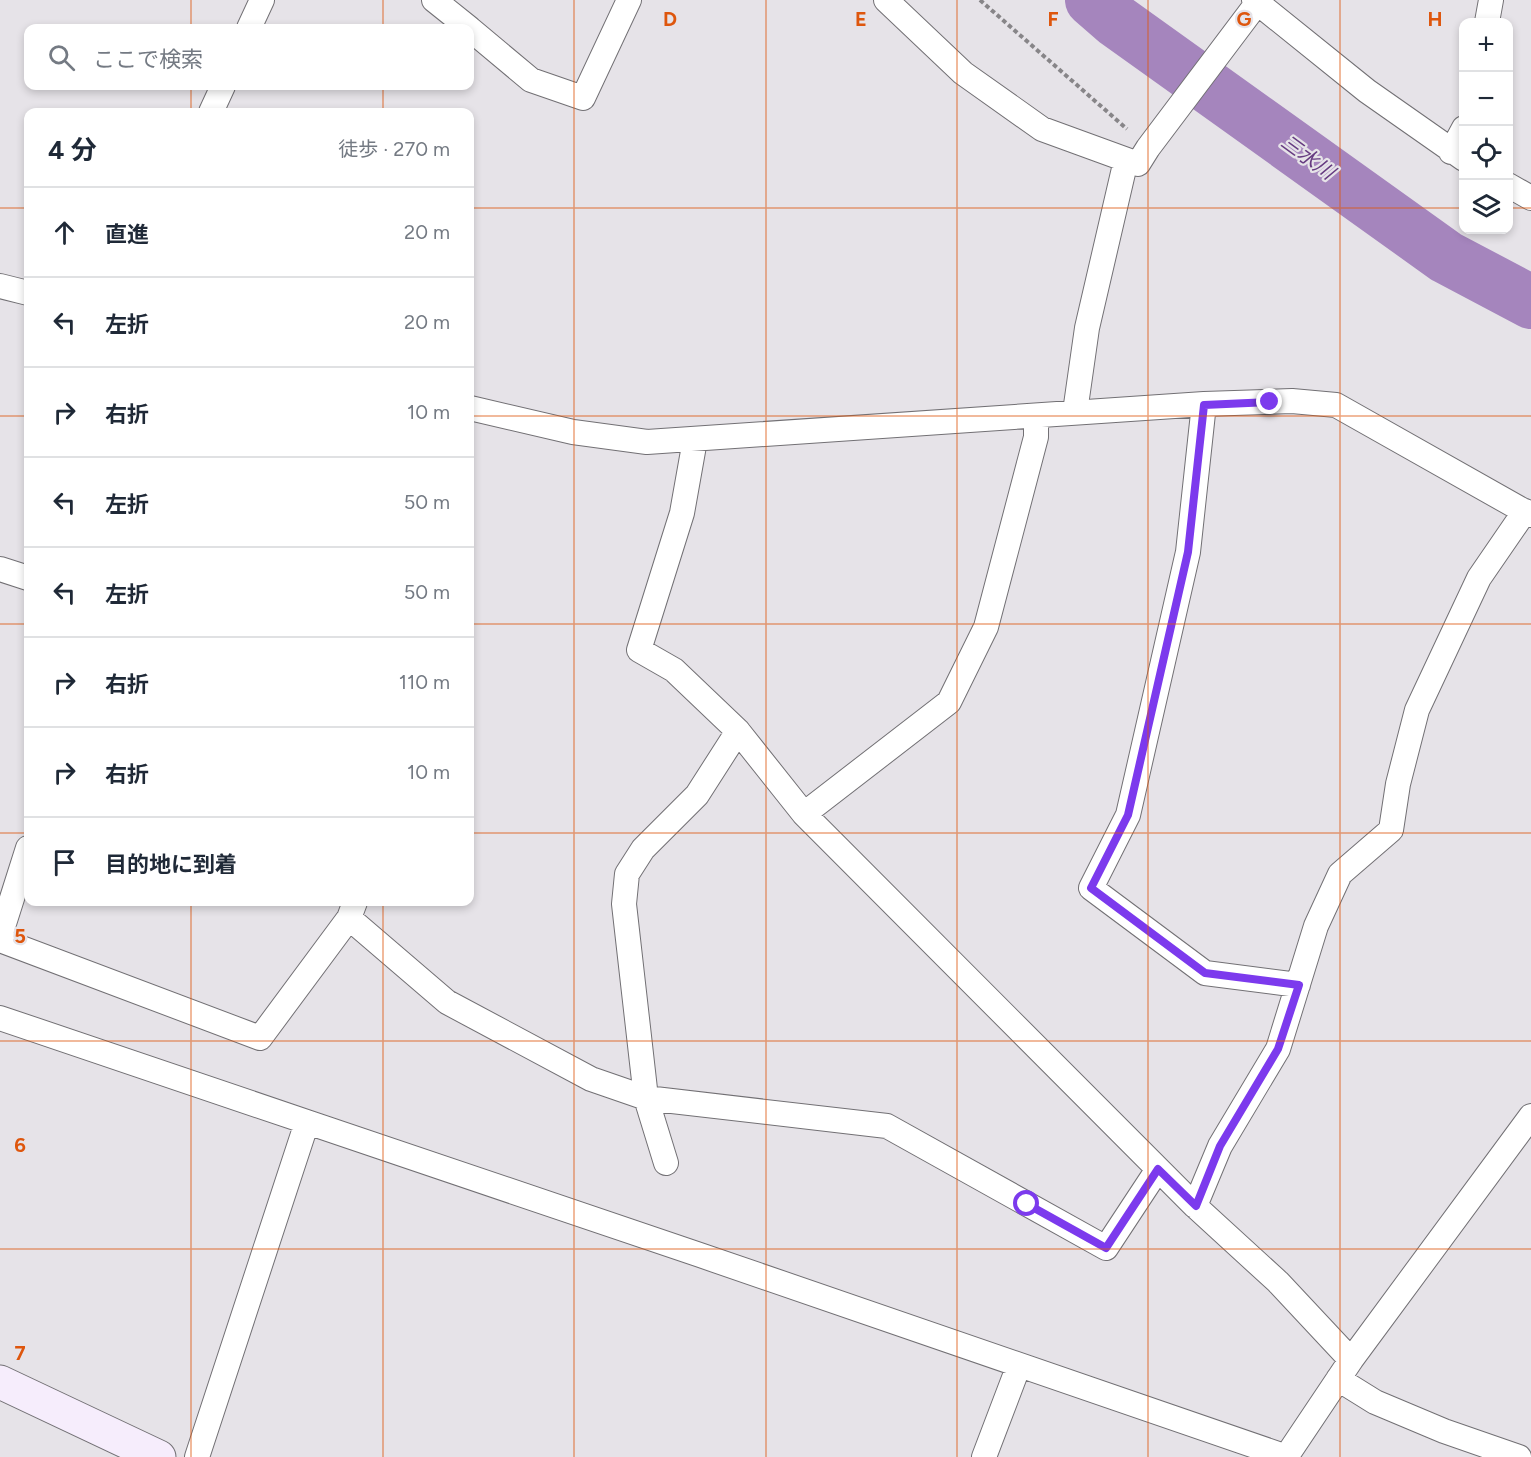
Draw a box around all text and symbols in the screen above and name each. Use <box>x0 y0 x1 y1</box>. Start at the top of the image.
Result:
text: D <box>663 7 677 31</box>
text: E <box>855 7 867 31</box>
text: F <box>1047 7 1059 31</box>
text: G <box>1237 7 1252 31</box>
text: H <box>1428 7 1443 31</box>
map controls <box>1459 18 1513 234</box>
button: + <box>1459 18 1513 72</box>
search box <box>24 24 474 90</box>
icon: search <box>45 41 78 74</box>
text: ここで検索 <box>93 46 203 73</box>
button: − <box>1459 72 1513 126</box>
button: locate <box>1459 126 1513 180</box>
water label: 三水川 <box>1277 130 1341 186</box>
text: 4 分 <box>48 134 97 166</box>
text: 徒歩 · 270 m <box>338 137 450 161</box>
button: layers <box>1459 180 1513 234</box>
icon: ahead <box>48 216 81 249</box>
text: 20 m <box>404 220 450 244</box>
text: 直進 <box>105 221 149 248</box>
icon: left <box>48 306 81 339</box>
text: 20 m <box>404 310 450 334</box>
text: 左折 <box>105 311 149 338</box>
route end <box>1256 388 1282 414</box>
icon: right <box>48 396 81 429</box>
text: 10 m <box>407 400 450 424</box>
text: 右折 <box>105 401 149 428</box>
icon: left <box>48 486 81 519</box>
text: 50 m <box>404 490 450 514</box>
text: 左折 <box>105 491 149 518</box>
icon: left <box>48 576 81 609</box>
text: 50 m <box>404 580 450 604</box>
text: 左折 <box>105 581 149 608</box>
icon: right <box>48 666 81 699</box>
text: 110 m <box>399 670 450 694</box>
text: 右折 <box>105 671 149 698</box>
icon: right <box>48 756 81 789</box>
text: 10 m <box>407 760 450 784</box>
text: 右折 <box>105 761 149 788</box>
icon: arrive <box>48 846 81 879</box>
text: 目的地に到着 <box>105 851 237 878</box>
text: 5 <box>14 924 26 948</box>
text: 6 <box>14 1133 26 1157</box>
route start <box>1013 1190 1039 1216</box>
text: 7 <box>14 1341 26 1365</box>

